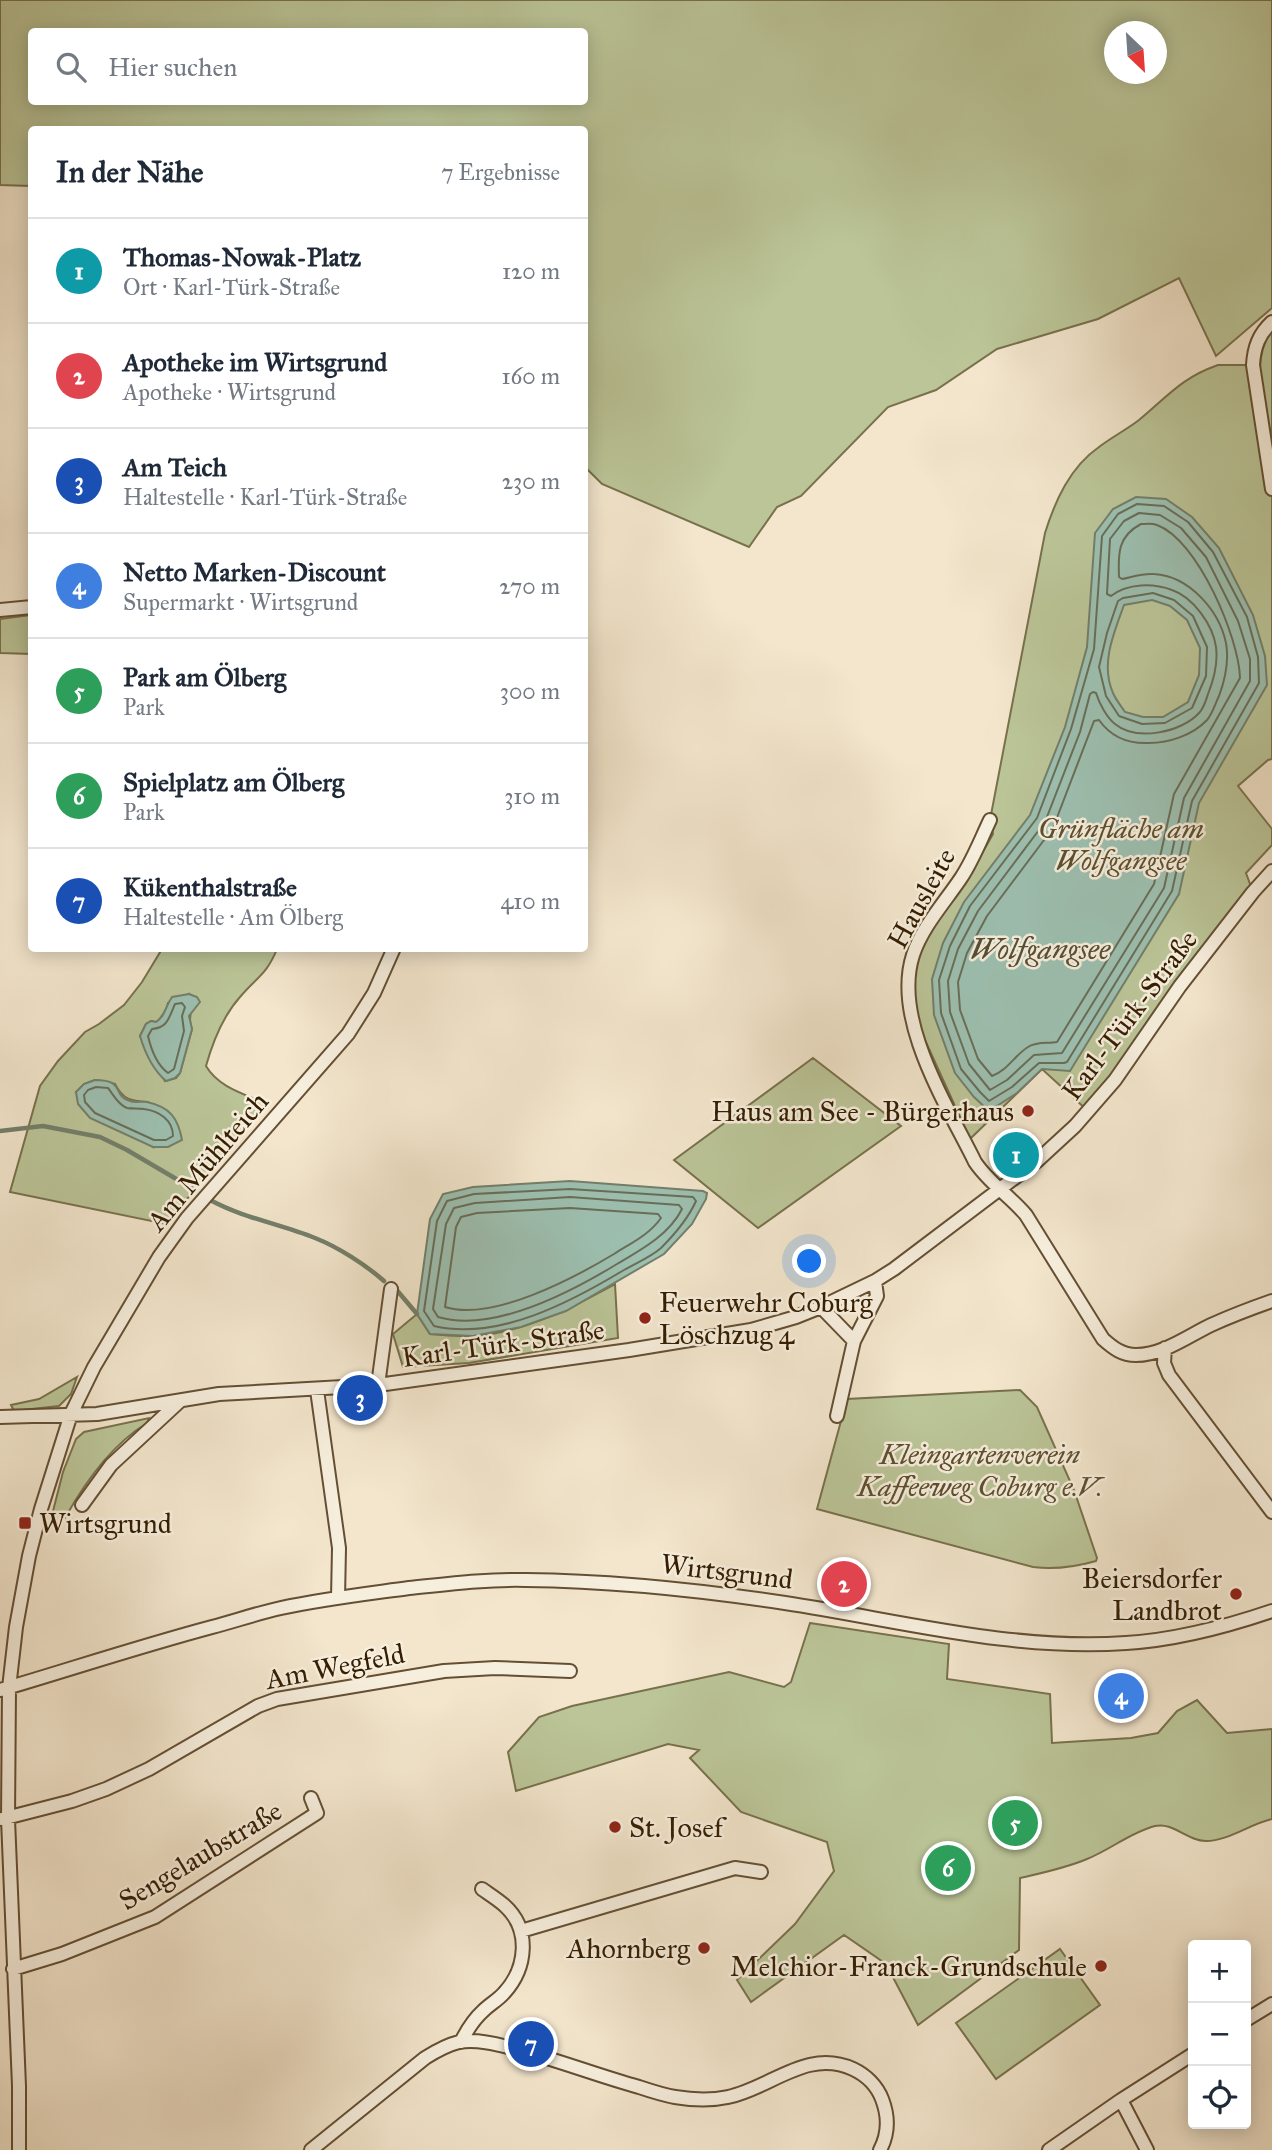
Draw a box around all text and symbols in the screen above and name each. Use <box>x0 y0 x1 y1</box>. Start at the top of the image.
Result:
north arrow <box>1104 21 1167 84</box>
search box <box>28 28 588 105</box>
icon: search <box>52 48 90 86</box>
text: Hier suchen <box>108 51 237 83</box>
text: In der Nähe <box>56 154 204 190</box>
text: 7 Ergebnisse <box>441 158 560 186</box>
text: Thomas-Nowak-Platz <box>123 241 361 273</box>
text: 1 <box>74 257 84 285</box>
text: 120 m <box>502 257 560 285</box>
text: Ort · Karl-Türk-Straße <box>123 273 340 301</box>
text: Apotheke im Wirtsgrund <box>123 346 387 378</box>
text: 2 <box>73 362 85 390</box>
text: 160 m <box>502 362 560 390</box>
text: Apotheke · Wirtsgrund <box>123 378 336 406</box>
text: Am Teich <box>123 451 227 483</box>
text: 3 <box>74 467 84 495</box>
text: 230 m <box>502 467 560 495</box>
text: Haltestelle · Karl-Türk-Straße <box>123 483 407 511</box>
text: Netto Marken-Discount <box>123 556 386 588</box>
text: 4 <box>73 572 85 600</box>
text: 270 m <box>499 572 560 600</box>
text: Supermarkt · Wirtsgrund <box>123 588 358 616</box>
text: Park am Ölberg <box>123 661 286 693</box>
text: 5 <box>74 677 84 705</box>
text: 300 m <box>500 677 560 705</box>
text: Park <box>123 693 165 721</box>
text: Spielplatz am Ölberg <box>123 766 344 798</box>
text: 6 <box>73 782 85 810</box>
text: 310 m <box>504 782 560 810</box>
text: Park <box>123 798 165 826</box>
park label: Grünfläche am Wolfgangsee <box>1038 811 1204 878</box>
street label: Hausleite <box>880 842 963 955</box>
text: Kükenthalstraße <box>123 871 297 903</box>
text: 7 <box>73 887 85 915</box>
text: 410 m <box>501 887 560 915</box>
text: Haltestelle · Am Ölberg <box>123 903 343 931</box>
street label: Karl-Türk-Straße <box>1054 923 1205 1107</box>
water label: Wolfgangsee <box>970 931 1111 967</box>
street label: Am Mühlteich <box>138 1084 276 1239</box>
place label: Haus am See - Bürgerhaus <box>711 1094 1014 1129</box>
marker: Haus am See - Bürgerhaus <box>1020 1103 1036 1119</box>
pin: 1 <box>993 1129 1039 1181</box>
your location <box>792 1244 826 1278</box>
place label: Feuerwehr Coburg Löschzug 4 <box>659 1285 874 1352</box>
marker: Feuerwehr Coburg Löschzug 4 <box>637 1310 653 1326</box>
street label: Karl-Türk-Straße <box>399 1312 607 1375</box>
pin: 3 <box>337 1372 383 1424</box>
park label: Kleingartenverein Kaffeeweg Coburg e.V. <box>855 1437 1105 1505</box>
place label: Wirtsgrund <box>39 1506 172 1541</box>
marker: Wirtsgrund <box>17 1515 33 1531</box>
street label: Wirtsgrund <box>659 1546 795 1597</box>
pin: 2 <box>821 1558 867 1610</box>
place label: Beiersdorfer Landbrot <box>1082 1561 1222 1628</box>
marker: Beiersdorfer Landbrot <box>1228 1586 1244 1602</box>
street label: Am Wegfeld <box>262 1636 408 1697</box>
pin: 4 <box>1098 1670 1144 1722</box>
street label: Sengelaubstraße <box>112 1793 288 1918</box>
pin: 5 <box>992 1797 1038 1849</box>
place label: St. Josef <box>629 1810 728 1845</box>
marker: St. Josef <box>607 1819 623 1835</box>
pin: 6 <box>925 1842 971 1894</box>
place label: Ahornberg <box>566 1931 691 1966</box>
marker: Ahornberg <box>696 1940 712 1956</box>
map controls <box>1188 1940 1251 2129</box>
button: + <box>1188 1940 1251 2003</box>
place label: Melchior-Franck-Grundschule <box>730 1949 1087 1984</box>
marker: Melchior-Franck-Grundschule <box>1093 1958 1109 1974</box>
button: − <box>1188 2003 1251 2066</box>
pin: 7 <box>508 2018 554 2070</box>
button: locate <box>1188 2066 1251 2129</box>

